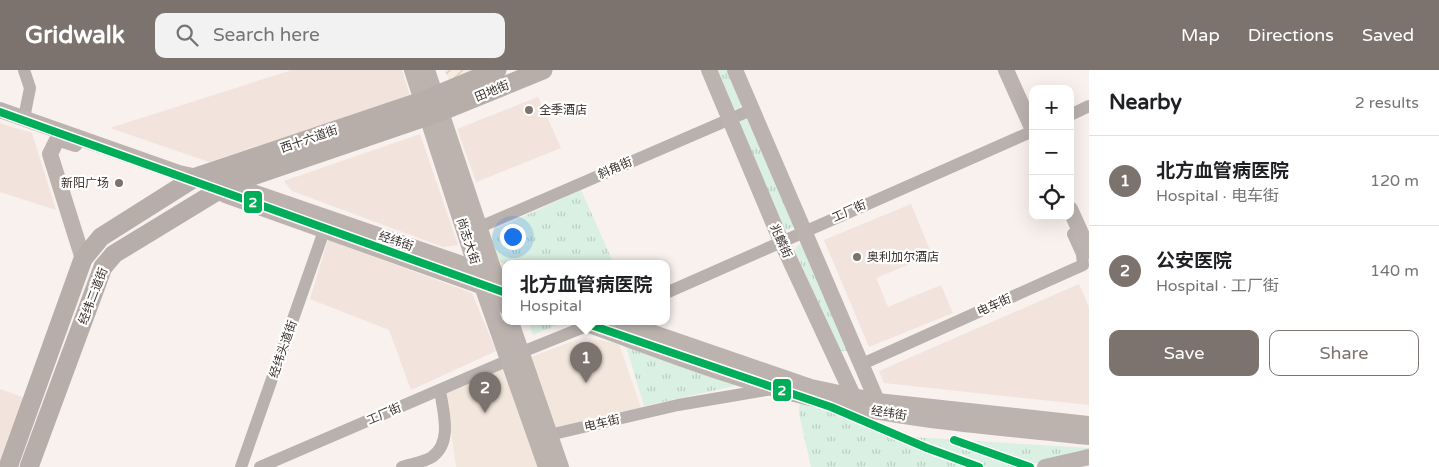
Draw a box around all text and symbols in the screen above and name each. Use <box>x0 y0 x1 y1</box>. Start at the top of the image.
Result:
search box <box>155 13 505 58</box>
text: Gridwalk <box>25 21 125 50</box>
icon: search <box>173 21 201 49</box>
text: Search here <box>213 24 320 46</box>
text: Map <box>1181 24 1220 46</box>
text: Directions <box>1248 24 1334 46</box>
text: Saved <box>1362 24 1414 46</box>
street label: 田地街 <box>473 78 511 104</box>
map controls <box>1029 85 1074 220</box>
button: + <box>1029 85 1074 130</box>
text: Nearby <box>1109 90 1182 115</box>
text: 2 results <box>1355 93 1419 113</box>
place label: 全季酒店 <box>539 103 587 117</box>
marker: 全季酒店 <box>523 104 535 116</box>
street label: 西十六道街 <box>278 123 340 155</box>
button: − <box>1029 130 1074 175</box>
street label: 斜角街 <box>596 155 634 181</box>
text: 北方血管病医院 <box>1156 160 1289 182</box>
text: 1 <box>1120 171 1130 191</box>
text: 120 m <box>1370 171 1419 191</box>
button: locate <box>1029 175 1074 220</box>
place label: 新阳广场 <box>61 176 109 190</box>
marker: 新阳广场 <box>113 177 125 189</box>
text: Hospital · 电车街 <box>1156 186 1279 206</box>
line badge: 2 <box>243 190 263 214</box>
text: 2 <box>249 194 258 211</box>
street label: 工厂街 <box>830 197 868 225</box>
street label: 尚志大街 <box>454 216 482 266</box>
street label: 兆麟街 <box>767 222 795 260</box>
your location <box>500 224 526 250</box>
street label: 经纬街 <box>377 229 415 253</box>
place label: 奥利加尔酒店 <box>867 250 939 264</box>
text: 公安医院 <box>1156 250 1232 272</box>
marker: 奥利加尔酒店 <box>851 251 863 263</box>
popup <box>502 260 670 325</box>
text: 2 <box>1120 261 1130 281</box>
text: 140 m <box>1370 261 1419 281</box>
street label: 经纬二道街 <box>76 265 110 327</box>
text: 北方血管病医院 <box>519 274 653 296</box>
text: Hospital · 工厂街 <box>1156 276 1279 296</box>
street label: 电车街 <box>975 291 1013 319</box>
text: Hospital <box>519 296 582 316</box>
street label: 经纬头道街 <box>267 318 299 380</box>
button: Save <box>1109 330 1259 376</box>
button: Share <box>1269 330 1419 376</box>
pin: 1 <box>570 342 602 383</box>
pin: 2 <box>469 372 501 413</box>
line badge: 2 <box>772 378 792 402</box>
text: 2 <box>778 382 787 399</box>
street label: 工厂街 <box>365 401 403 427</box>
street label: 经纬街 <box>870 403 908 423</box>
street label: 电车街 <box>583 412 621 434</box>

